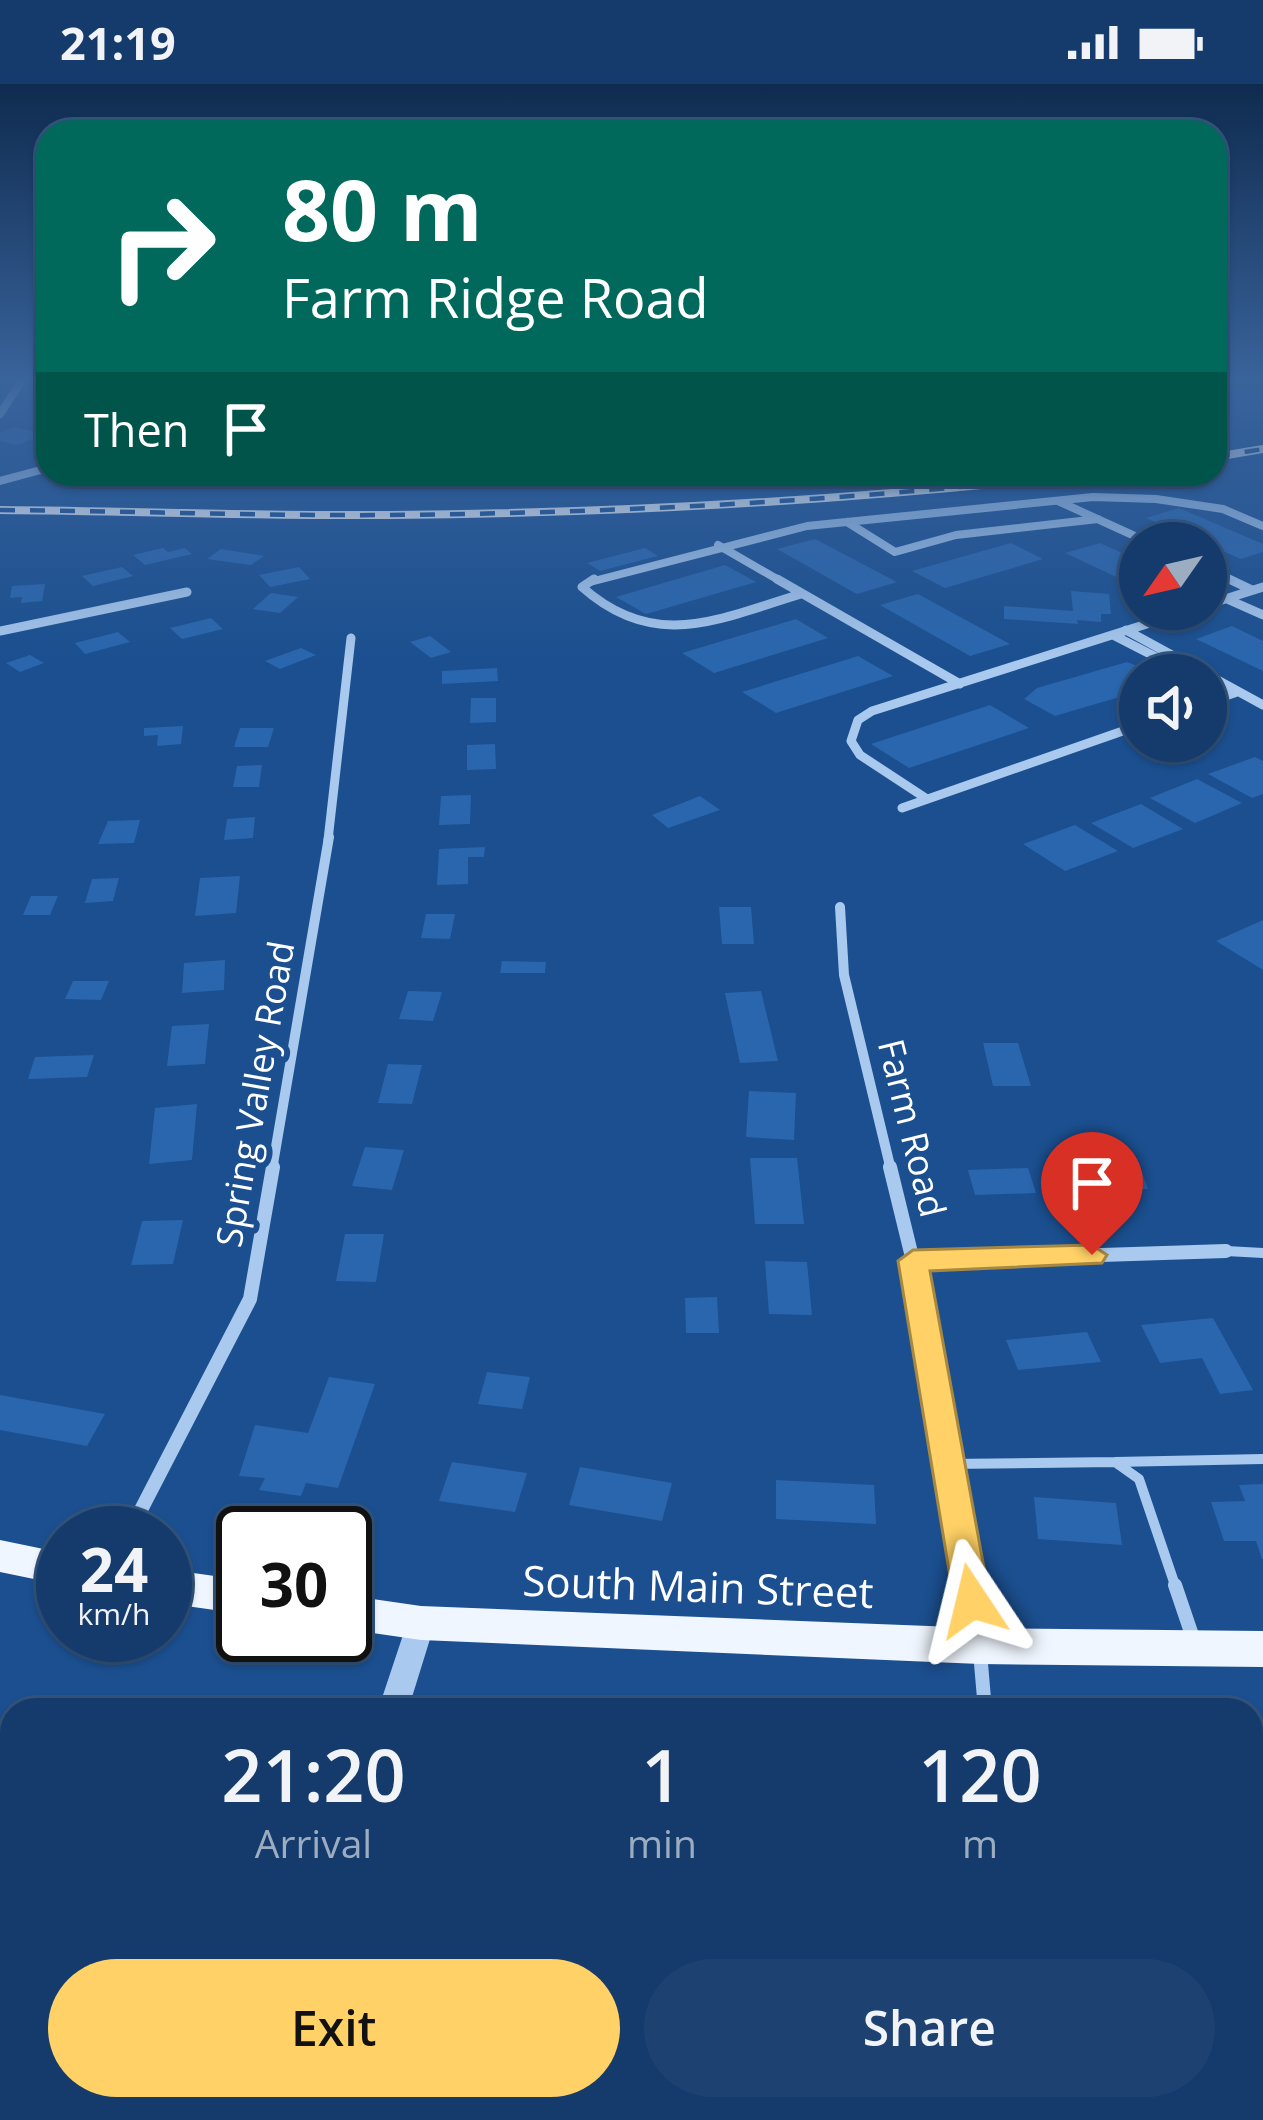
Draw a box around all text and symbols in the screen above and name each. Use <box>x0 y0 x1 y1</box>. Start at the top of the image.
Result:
text: 21:19 <box>60 12 176 73</box>
text: 80 m <box>282 151 482 266</box>
icon: right <box>84 168 240 324</box>
text: Farm Ridge Road <box>282 260 709 334</box>
icon: arrive <box>213 396 279 462</box>
text: Then <box>84 399 189 460</box>
north arrow <box>1119 522 1227 630</box>
map controls <box>1119 522 1227 762</box>
button: sound <box>1119 654 1227 762</box>
street label: Spring Valley Road <box>203 937 306 1251</box>
street label: Farm Road <box>867 1034 958 1222</box>
pin <box>1041 1132 1143 1255</box>
icon: arrive <box>1059 1150 1125 1216</box>
speed limit sign: 30 <box>216 1506 372 1662</box>
text: 24 <box>80 1528 148 1610</box>
position arrow <box>909 1538 1035 1664</box>
street label: South Main Street <box>521 1551 875 1620</box>
text: km/h <box>78 1593 150 1634</box>
text: 21:20 <box>221 1725 406 1823</box>
text: 1 <box>641 1725 683 1823</box>
text: 120 <box>918 1725 1042 1823</box>
text: Arrival <box>255 1816 372 1869</box>
text: min <box>627 1816 697 1869</box>
text: m <box>962 1816 998 1869</box>
button: Exit <box>48 1959 620 2097</box>
button: Share <box>644 1959 1215 2097</box>

